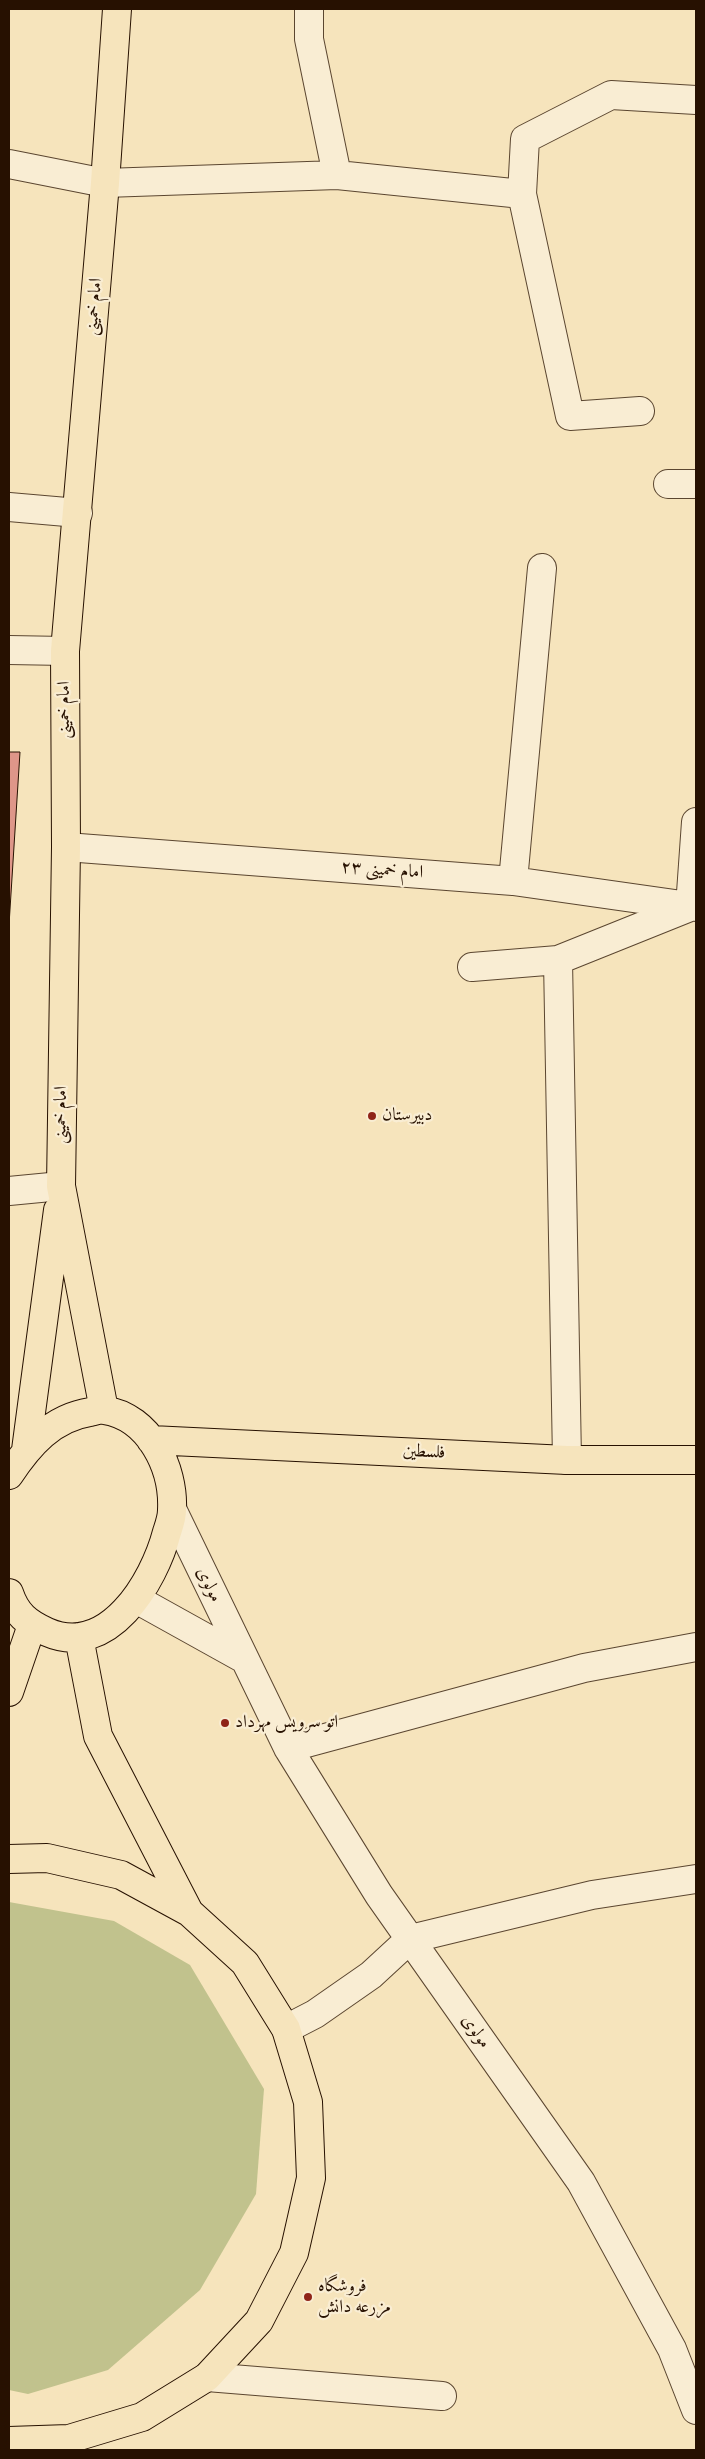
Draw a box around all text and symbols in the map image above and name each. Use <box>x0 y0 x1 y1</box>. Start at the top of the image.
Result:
street label: امام خمینی <box>82 277 108 337</box>
street label: امام خمینی <box>54 681 76 739</box>
street label: امام خمینی ۲۳ <box>340 857 424 885</box>
street label: امام خمینی <box>51 1086 73 1144</box>
place label: دبیرستان <box>382 1105 432 1127</box>
marker: دبیرستان <box>366 1110 378 1122</box>
street label: فلسطین <box>402 1441 446 1465</box>
street label: مولوی <box>190 1564 226 1606</box>
place label: اتو سرویس مهرداد <box>235 1712 338 1734</box>
marker: اتو سرویس مهرداد <box>219 1717 231 1729</box>
street label: مولوی <box>456 2011 494 2053</box>
place label: فروشگاه مزرعه دانش <box>318 2276 391 2318</box>
marker: فروشگاه مزرعه دانش <box>302 2291 314 2303</box>

